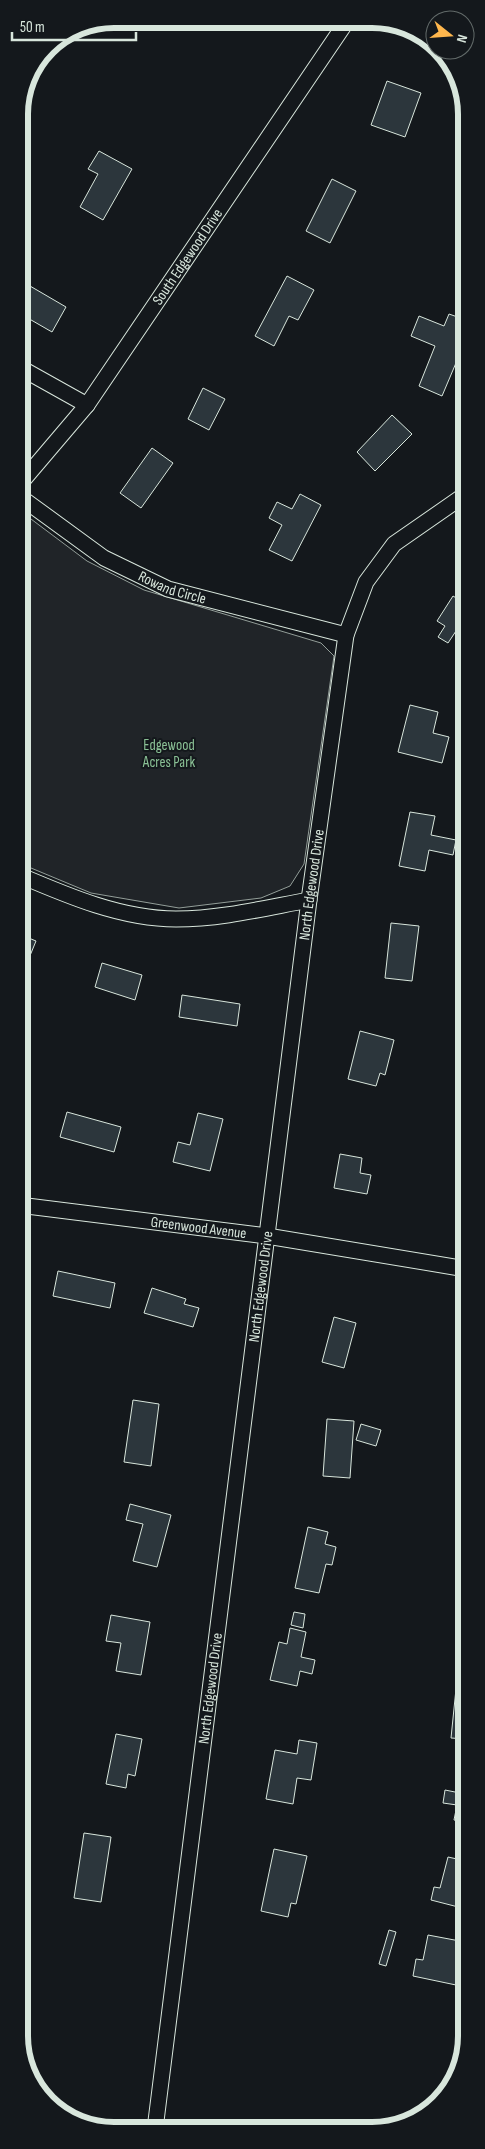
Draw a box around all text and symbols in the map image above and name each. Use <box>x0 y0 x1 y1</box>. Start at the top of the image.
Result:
scale bar <box>12 10 136 42</box>
north arrow <box>425 10 475 60</box>
text: 50 m <box>20 18 45 37</box>
text: N <box>453 33 471 45</box>
street label: South Edgewood Drive <box>148 205 227 309</box>
street label: Rowand Circle <box>135 567 208 608</box>
park label: Edgewood Acres Park <box>142 736 195 772</box>
street label: North Edgewood Drive <box>295 828 328 941</box>
street label: Greenwood Avenue <box>150 1212 248 1243</box>
street label: North Edgewood Drive <box>244 1230 277 1343</box>
street label: North Edgewood Drive <box>194 1632 227 1745</box>

